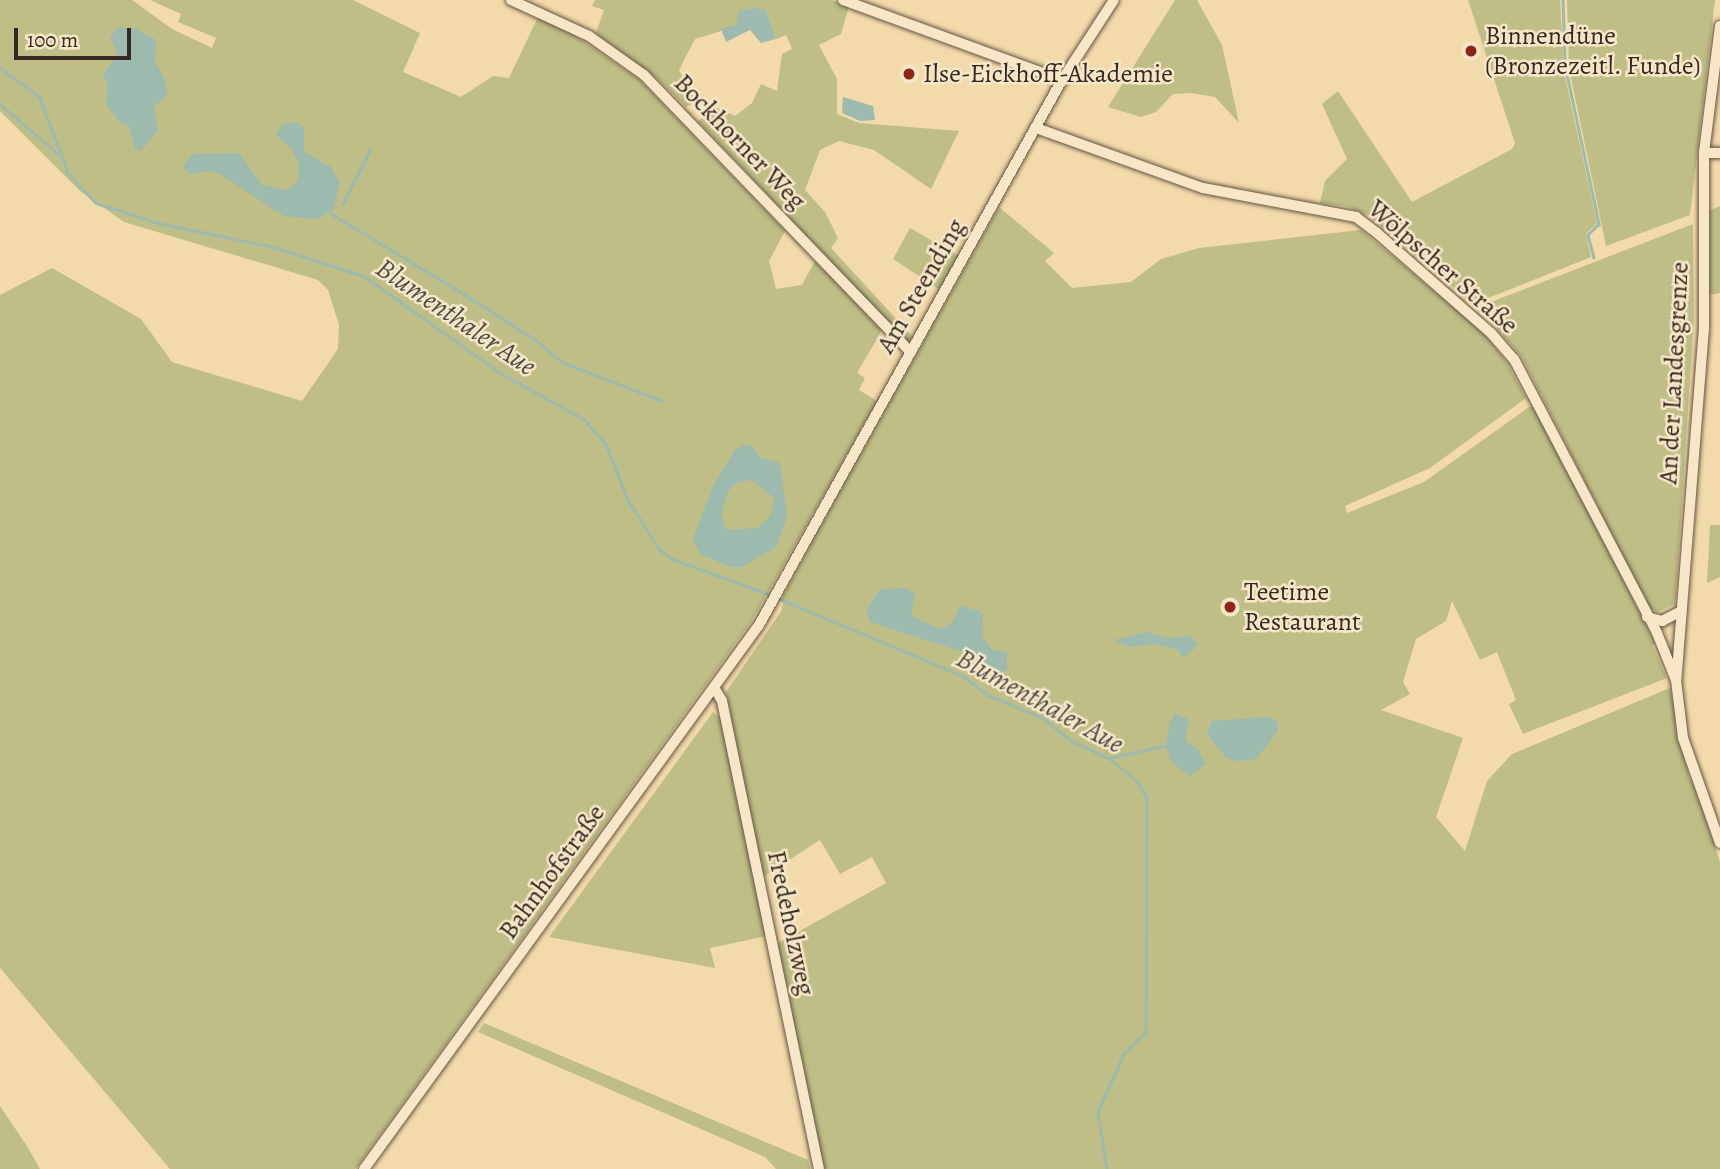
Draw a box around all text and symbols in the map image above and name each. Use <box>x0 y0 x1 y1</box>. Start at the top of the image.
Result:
scale bar <box>18 14 135 58</box>
place label: Binnendüne (Bronzezeitl. Funde) <box>1485 20 1701 82</box>
text: 100 m <box>27 26 78 54</box>
marker: Binnendüne (Bronzezeitl. Funde) <box>1463 43 1479 59</box>
place label: Ilse-Eickhoff-Akademie <box>923 58 1173 90</box>
marker: Ilse-Eickhoff-Akademie <box>901 66 917 82</box>
street label: Bockhorner Weg <box>667 68 813 216</box>
street label: Wölpscher Straße <box>1362 193 1524 341</box>
street label: Am Steending <box>870 213 972 359</box>
water label: Blumenthaler Aue <box>370 251 542 383</box>
street label: An der Landesgrenze <box>1653 261 1695 485</box>
place label: Teetime Restaurant <box>1244 576 1361 638</box>
marker: Teetime Restaurant <box>1222 599 1238 615</box>
water label: Blumenthaler Aue <box>951 641 1129 761</box>
street label: Bahnhofstraße <box>493 798 611 946</box>
street label: Fredeholzweg <box>760 848 822 998</box>

